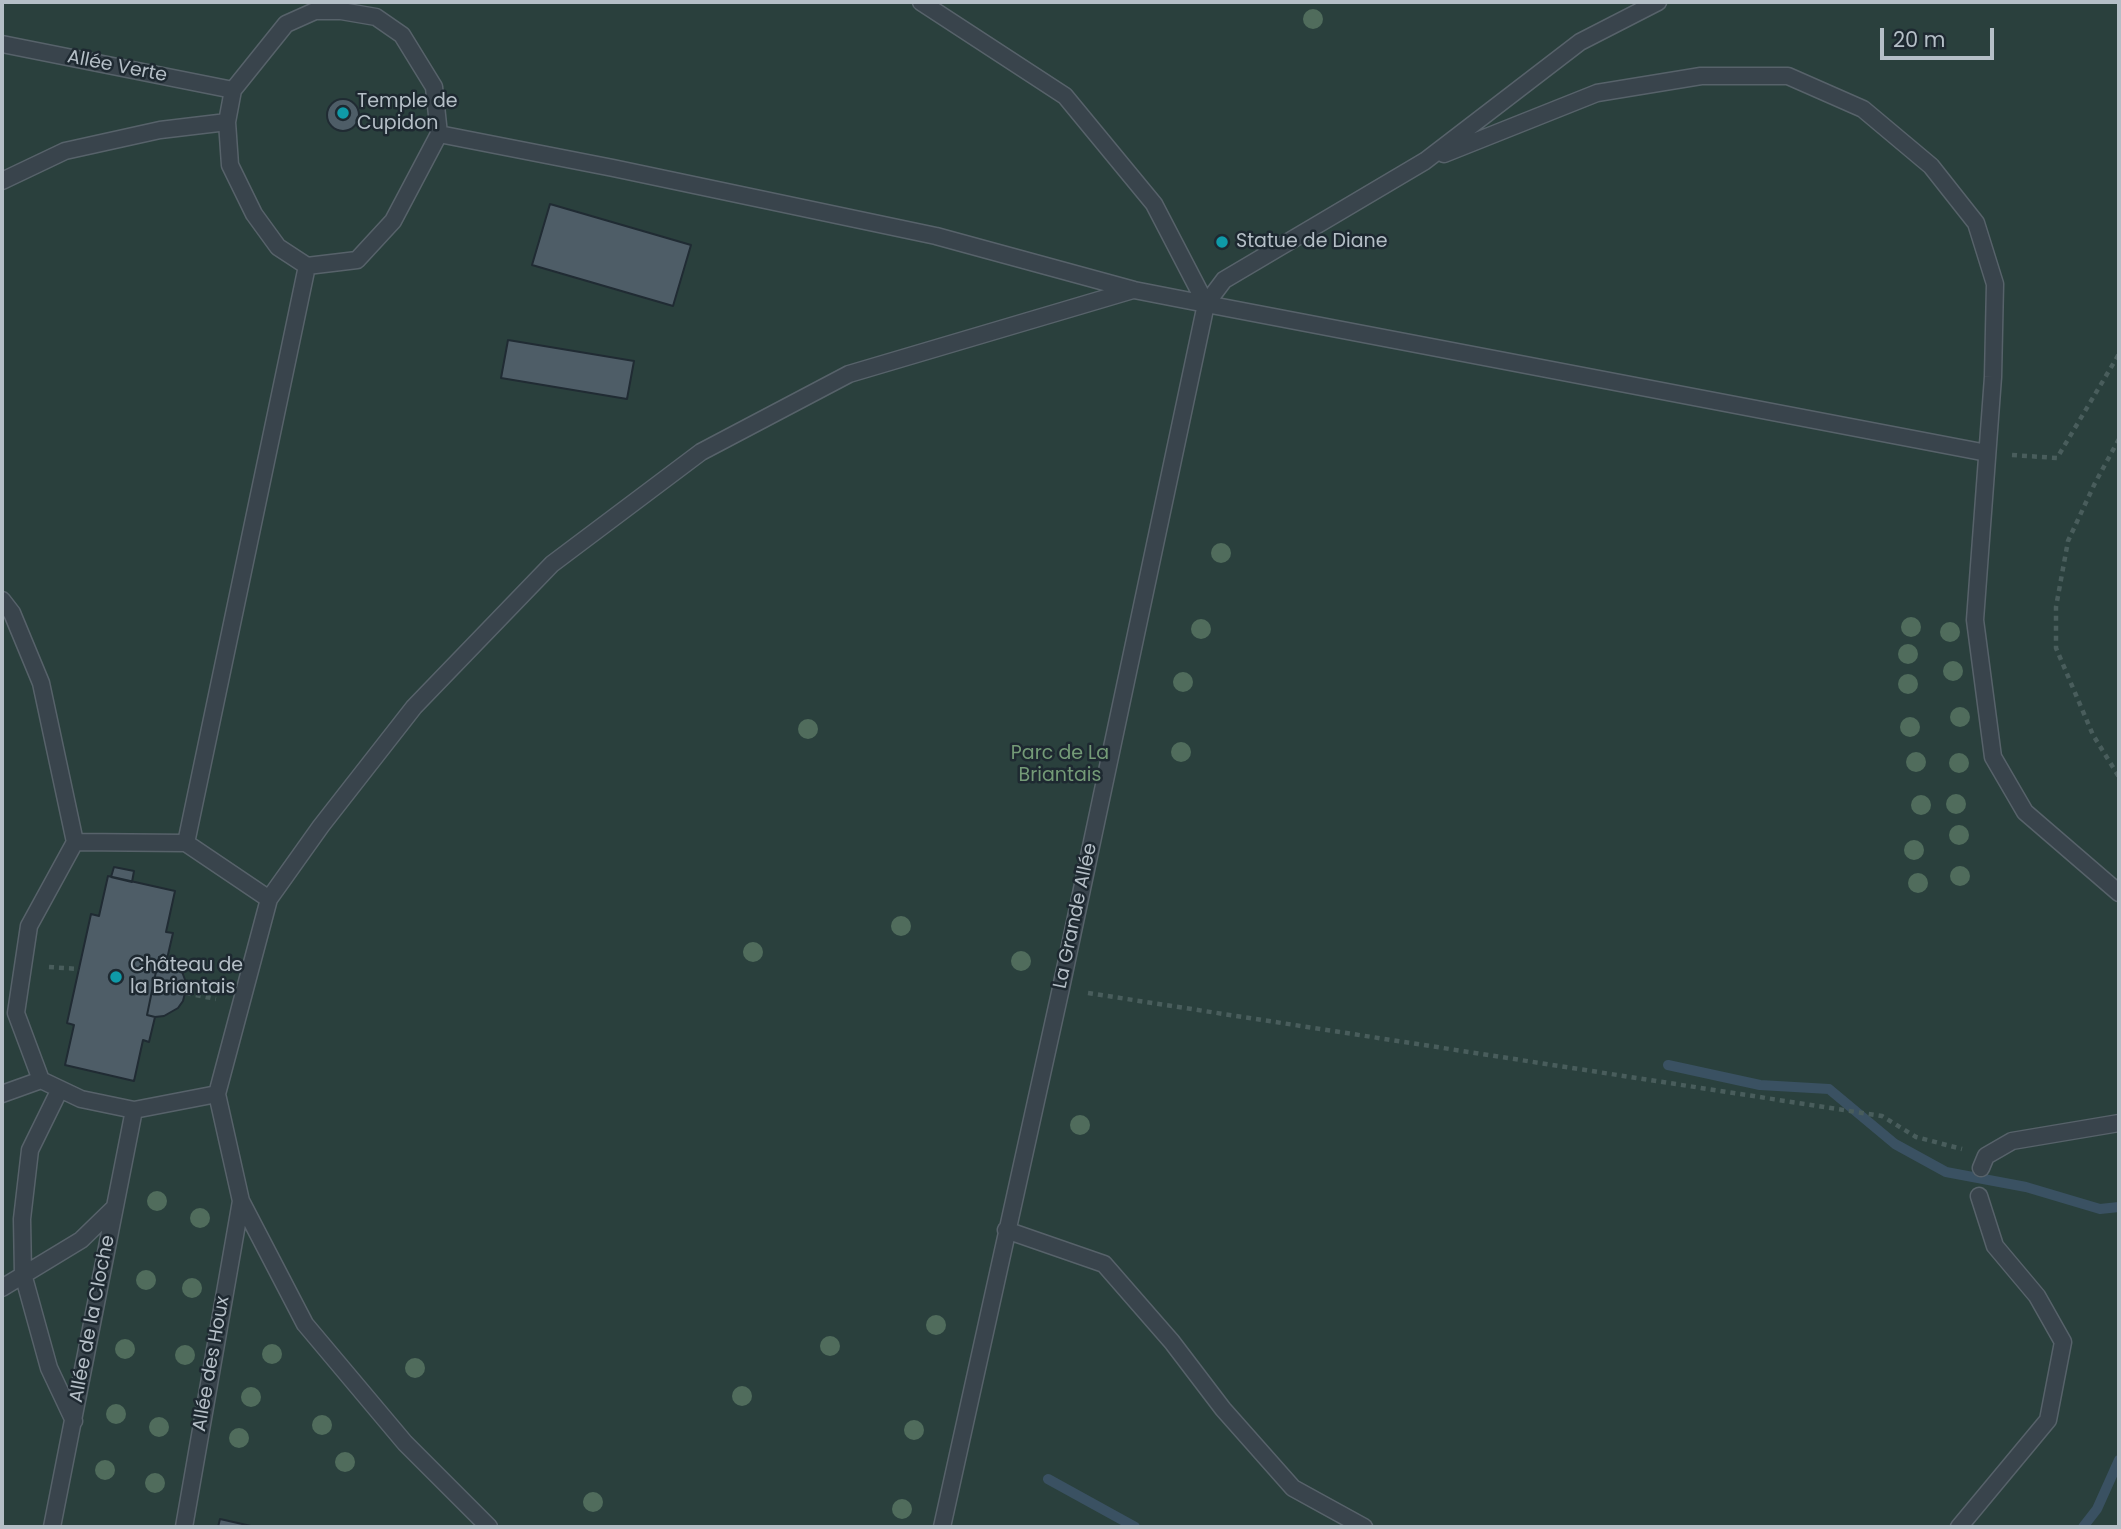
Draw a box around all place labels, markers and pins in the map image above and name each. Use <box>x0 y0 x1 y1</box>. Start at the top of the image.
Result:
place label: Temple de Cupidon <box>357 91 458 135</box>
marker: Temple de Cupidon <box>335 105 351 121</box>
place label: Statue de Diane <box>1236 231 1387 253</box>
marker: Statue de Diane <box>1214 234 1230 250</box>
place label: Château de la Briantais <box>130 955 243 999</box>
marker: Château de la Briantais <box>108 969 124 985</box>

